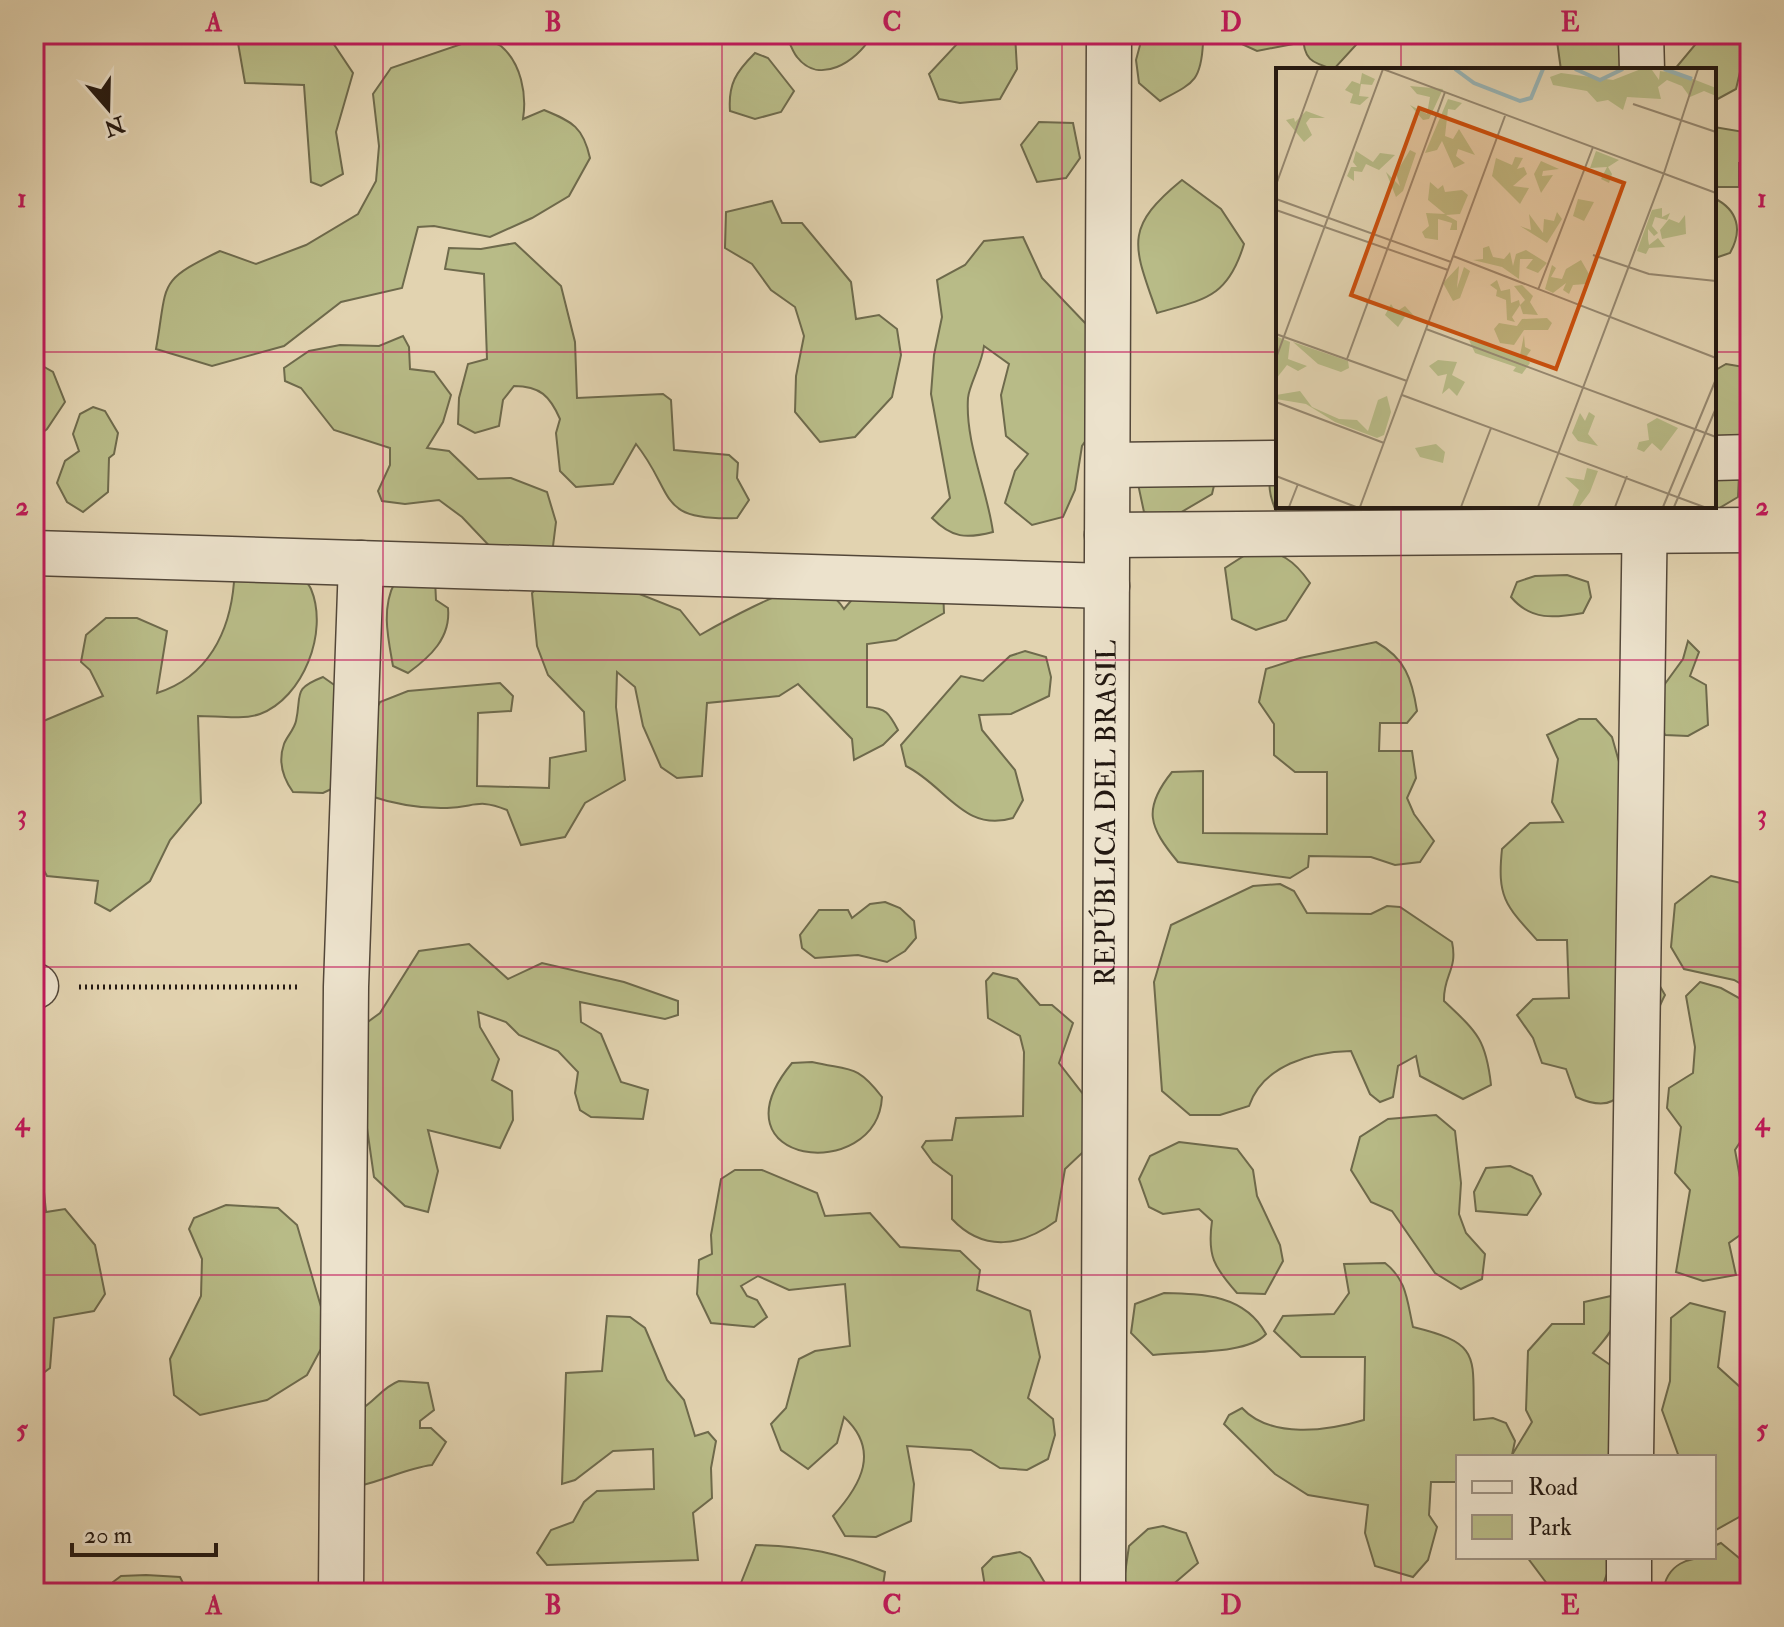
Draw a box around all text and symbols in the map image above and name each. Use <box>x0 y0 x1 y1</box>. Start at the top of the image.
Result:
text: A <box>205 7 223 39</box>
text: B <box>544 7 562 39</box>
text: C <box>882 7 902 39</box>
text: D <box>1220 7 1242 39</box>
text: E <box>1561 7 1580 39</box>
north arrow <box>68 68 148 148</box>
inset map <box>1276 68 1716 508</box>
text: N <box>100 109 129 142</box>
text: 1 <box>17 183 27 215</box>
text: 1 <box>1757 183 1767 215</box>
text: 2 <box>15 491 29 523</box>
text: 2 <box>1755 491 1769 523</box>
street label: REPÚBLICA DEL BRASIL <box>1088 640 1124 986</box>
text: 3 <box>17 799 27 831</box>
text: 3 <box>1757 799 1767 831</box>
text: 4 <box>14 1106 31 1138</box>
text: 4 <box>1754 1106 1771 1138</box>
text: 5 <box>16 1414 28 1446</box>
text: 5 <box>1756 1414 1768 1446</box>
legend <box>1456 1455 1716 1559</box>
text: Road <box>1528 1472 1578 1503</box>
scale bar <box>72 1507 216 1557</box>
text: Park <box>1528 1512 1572 1543</box>
text: 20 m <box>84 1520 133 1551</box>
text: A <box>205 1590 223 1622</box>
text: B <box>544 1590 562 1622</box>
text: C <box>882 1590 902 1622</box>
text: D <box>1220 1590 1242 1622</box>
text: E <box>1561 1590 1580 1622</box>

